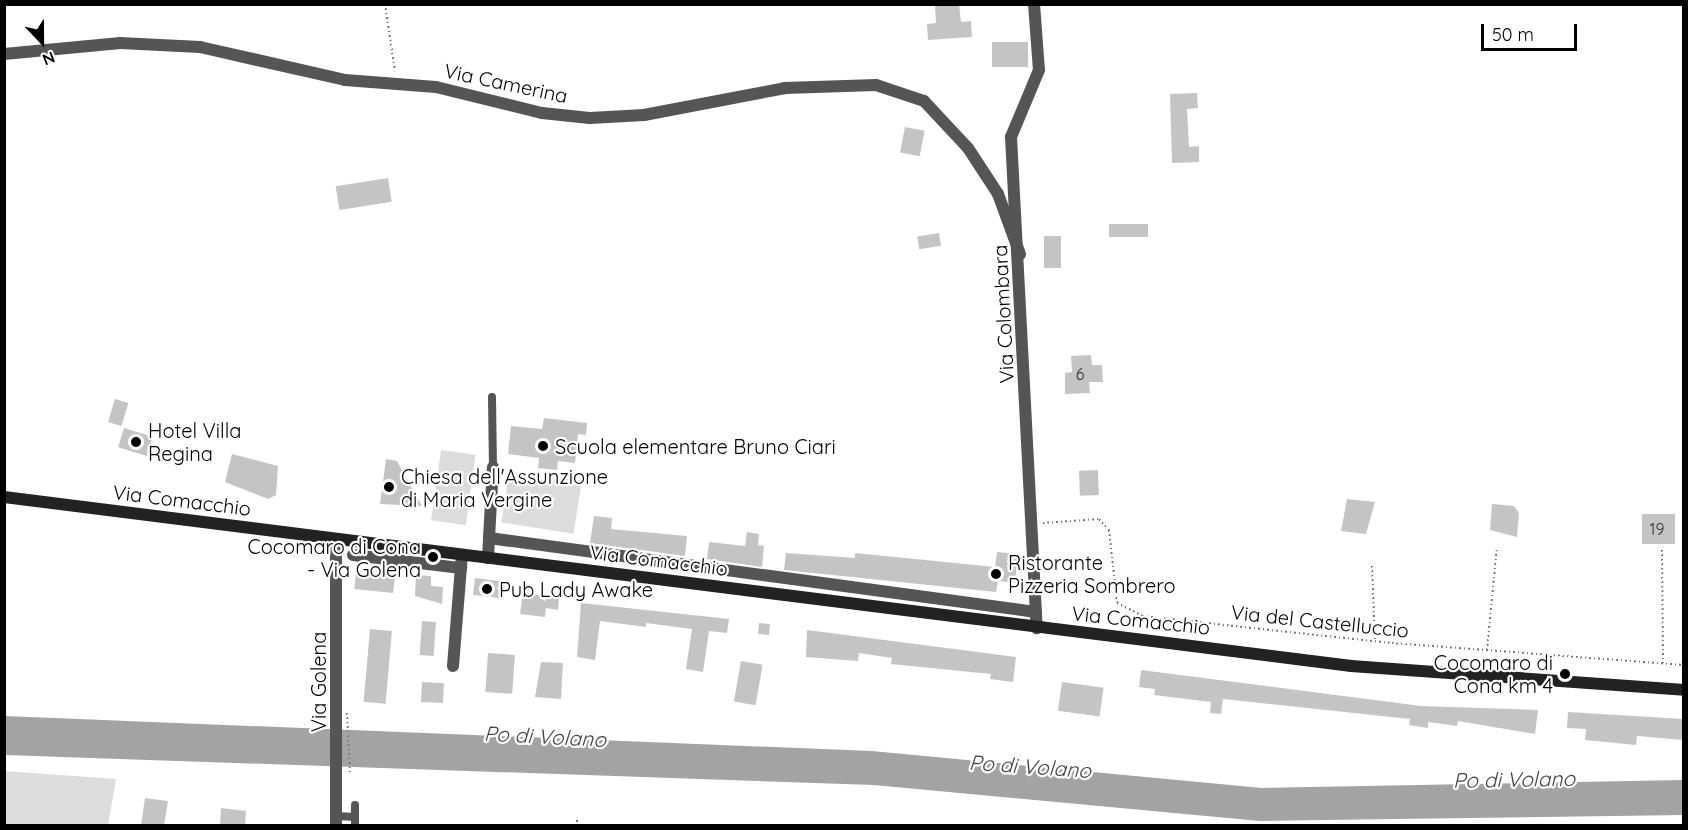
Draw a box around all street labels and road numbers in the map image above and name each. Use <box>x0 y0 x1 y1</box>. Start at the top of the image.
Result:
street label: Via Camerina <box>442 58 570 108</box>
street label: Via Colombara <box>987 244 1019 384</box>
street label: Via Comacchio <box>112 480 252 520</box>
street label: Via Comacchio <box>589 540 729 580</box>
street label: Via del Castelluccio <box>1230 600 1410 642</box>
street label: Via Comacchio <box>1071 601 1211 639</box>
street label: Via Golena <box>306 632 330 732</box>

